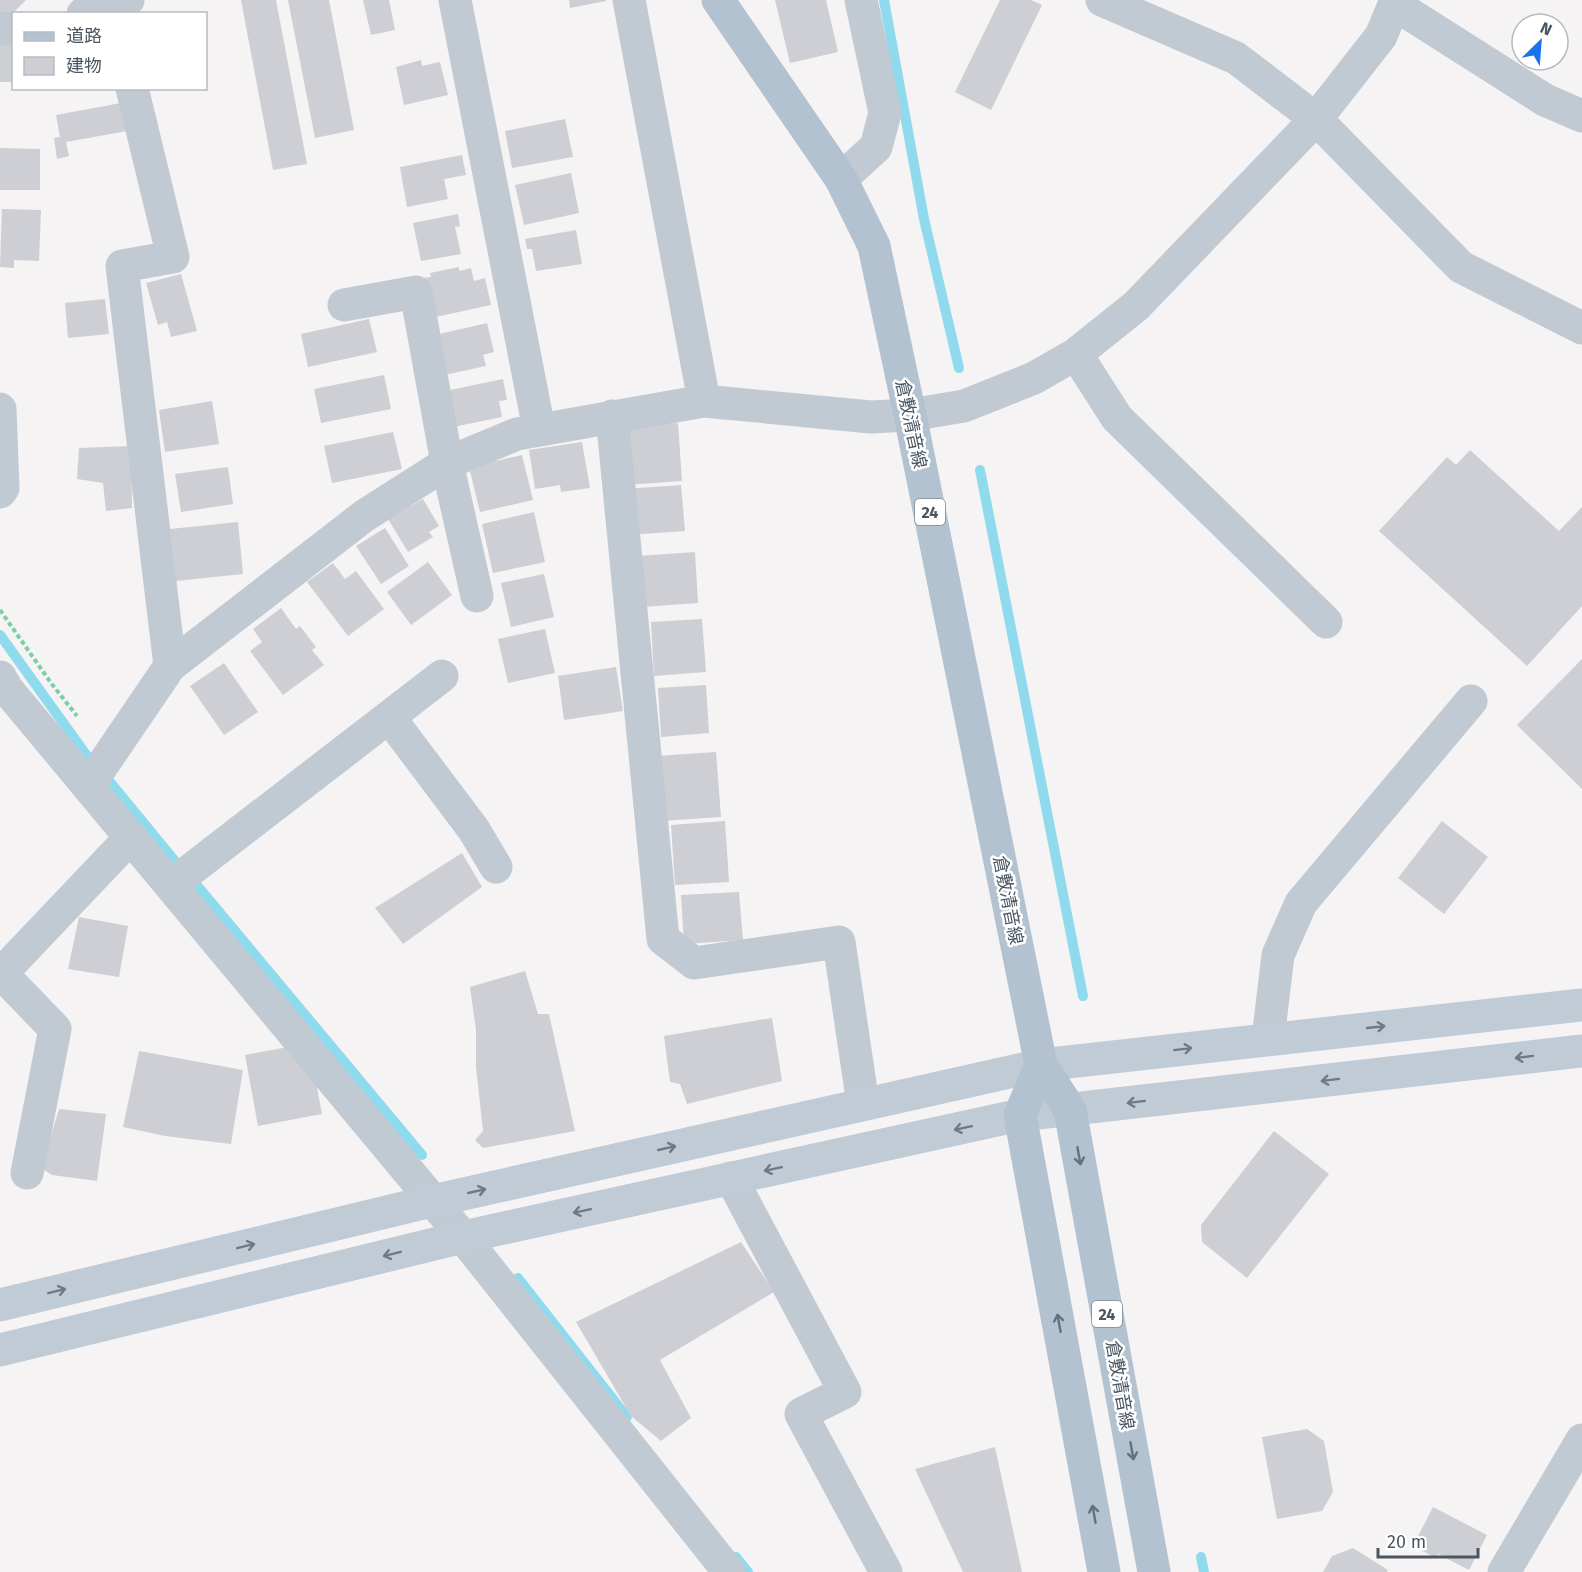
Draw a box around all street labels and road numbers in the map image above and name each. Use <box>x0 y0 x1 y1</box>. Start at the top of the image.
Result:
street label: 倉敷清音線 <box>891 378 931 470</box>
road number: 24 <box>915 499 945 525</box>
street label: 倉敷清音線 <box>989 854 1027 946</box>
road number: 24 <box>1092 1301 1122 1327</box>
street label: 倉敷清音線 <box>1101 1339 1139 1431</box>

